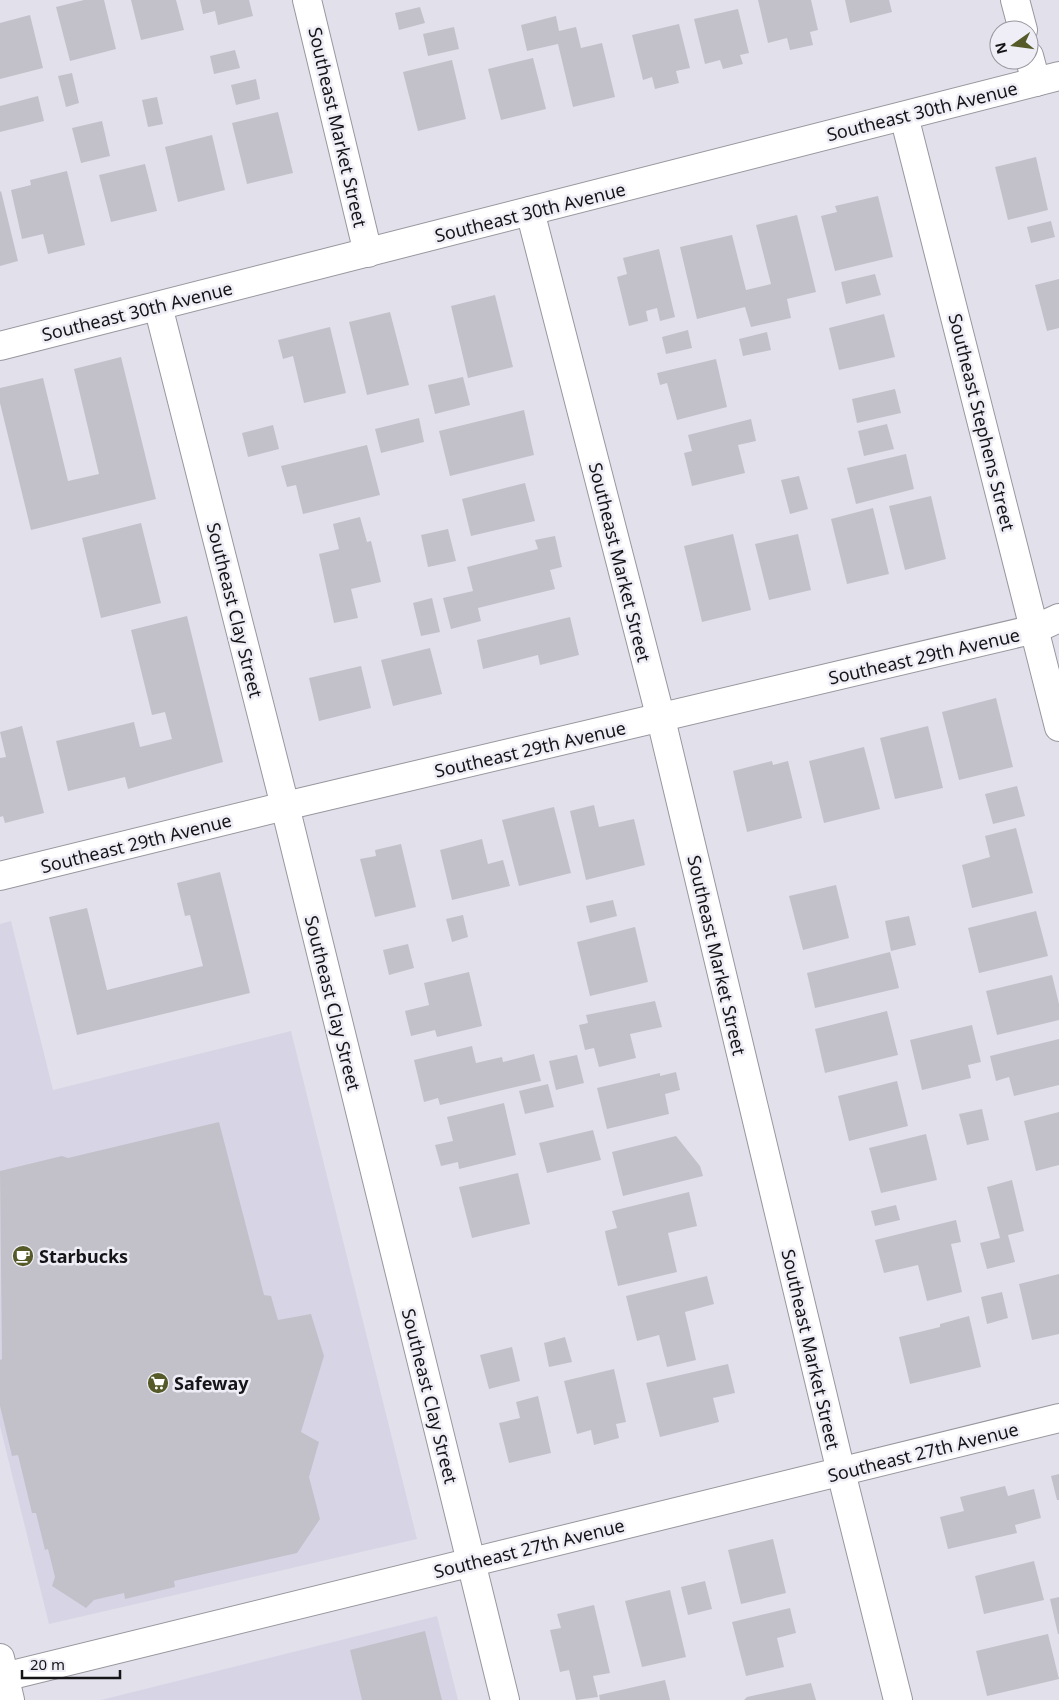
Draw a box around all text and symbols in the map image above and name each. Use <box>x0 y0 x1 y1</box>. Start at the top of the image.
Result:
north arrow <box>989 20 1039 70</box>
street label: Southeast Market Street <box>303 25 373 230</box>
text: N <box>990 40 1011 56</box>
street label: Southeast 30th Avenue <box>824 76 1020 146</box>
street label: Southeast 30th Avenue <box>432 177 628 247</box>
street label: Southeast 30th Avenue <box>39 276 235 346</box>
street label: Southeast Stephens Street <box>943 311 1021 534</box>
street label: Southeast Market Street <box>584 460 657 665</box>
street label: Southeast Clay Street <box>202 520 269 701</box>
street label: Southeast 29th Avenue <box>826 622 1022 690</box>
street label: Southeast 29th Avenue <box>432 715 628 783</box>
street label: Southeast 29th Avenue <box>38 808 234 878</box>
street label: Southeast Market Street <box>682 853 752 1058</box>
street label: Southeast Clay Street <box>300 913 367 1094</box>
cafe icon: Starbucks <box>11 1244 35 1268</box>
place label: Starbucks <box>39 1244 128 1268</box>
street label: Southeast Market Street <box>776 1247 846 1452</box>
street label: Southeast Clay Street <box>397 1306 464 1487</box>
supermarket icon: Safeway <box>146 1371 170 1395</box>
place label: Safeway <box>174 1371 249 1395</box>
street label: Southeast 27th Avenue <box>825 1417 1021 1487</box>
street label: Southeast 27th Avenue <box>431 1513 627 1583</box>
scale bar <box>22 1648 120 1680</box>
text: 20 m <box>30 1654 65 1674</box>

